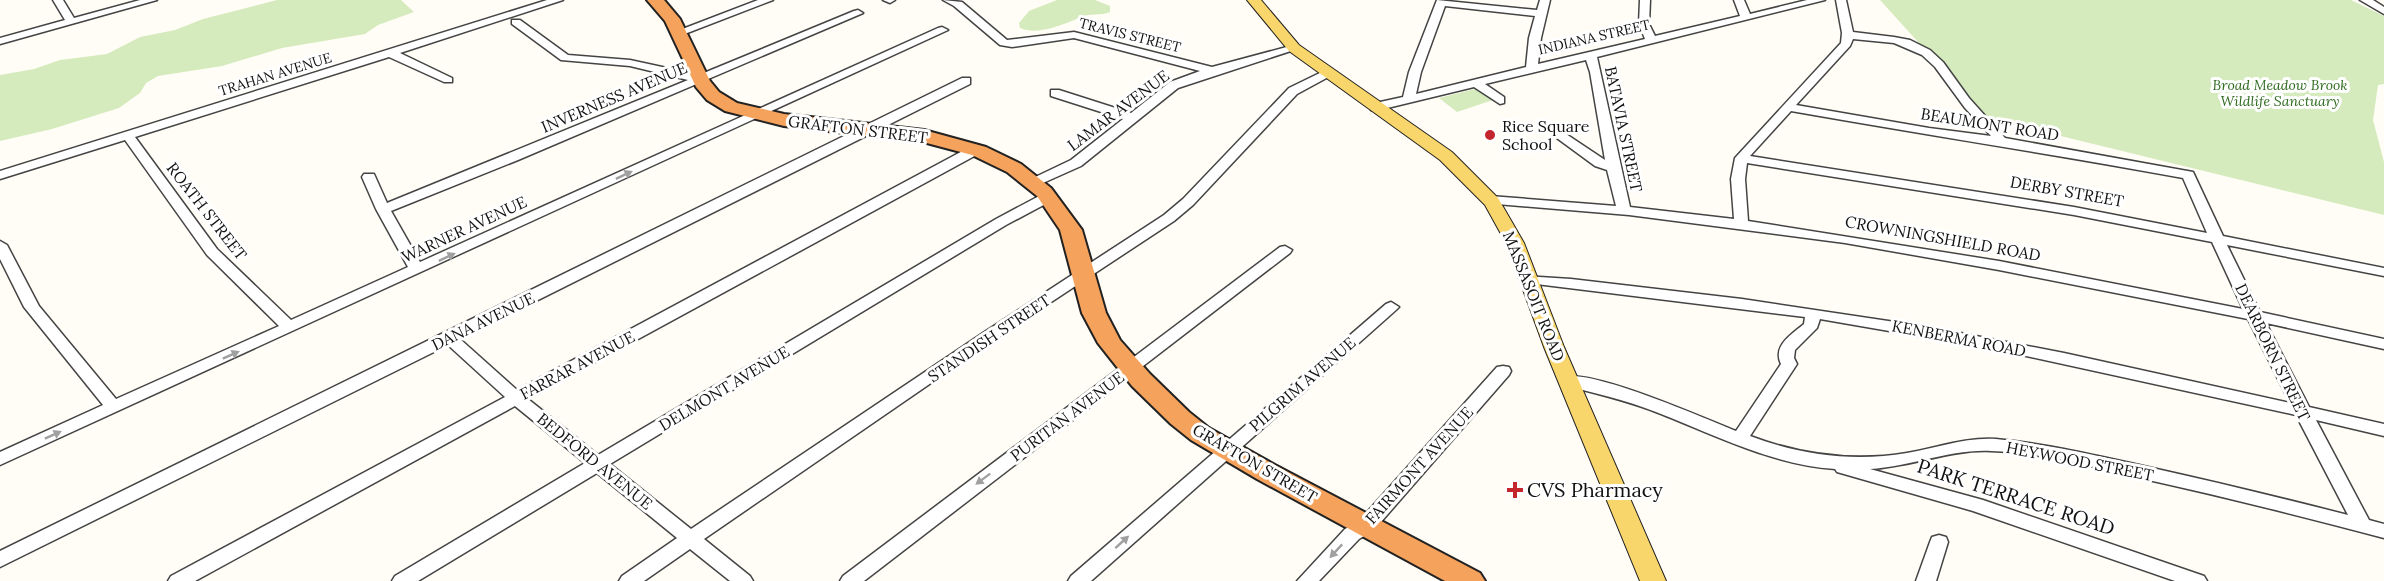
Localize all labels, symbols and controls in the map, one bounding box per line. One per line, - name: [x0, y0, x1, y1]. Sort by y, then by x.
- street label: TRAVIS STREET: [1077, 14, 1183, 56]
- street label: INDIANA STREET: [1536, 15, 1652, 59]
- street label: TRAHAN AVENUE: [216, 48, 334, 100]
- street label: INVERNESS AVENUE: [538, 57, 690, 137]
- street label: BATAVIA STREET: [1601, 64, 1647, 194]
- street label: LAMAR AVENUE: [1063, 65, 1173, 155]
- park label: Broad Meadow Brook Wildlife Sanctuary: [2212, 76, 2348, 110]
- street label: BEAUMONT ROAD: [1919, 103, 2061, 145]
- street label: GRAFTON STREET: [787, 111, 929, 147]
- place label: Rice Square School: [1502, 116, 1590, 154]
- marker: Rice Square School: [1483, 128, 1497, 142]
- street label: ROATH STREET: [163, 158, 251, 264]
- one-way arrow: [615, 171, 632, 180]
- street label: DERBY STREET: [2009, 171, 2125, 211]
- street label: WARNER AVENUE: [398, 191, 530, 267]
- street label: CROWNINGSHIELD ROAD: [1844, 211, 2042, 265]
- street label: MASSASOIT ROAD: [1499, 228, 1569, 364]
- one-way arrow: [438, 252, 455, 261]
- street label: DEARBORN STREET: [2231, 280, 2315, 424]
- street label: DANA AVENUE: [428, 287, 538, 355]
- street label: STANDISH STREET: [924, 290, 1054, 386]
- street label: KENBERMA ROAD: [1890, 315, 2028, 361]
- street label: FARRAR AVENUE: [516, 326, 638, 404]
- street label: PILGRIM AVENUE: [1245, 332, 1359, 436]
- street label: DELMONT AVENUE: [655, 341, 793, 435]
- one-way arrow: [222, 350, 240, 359]
- street label: PURITAN AVENUE: [1006, 367, 1128, 465]
- street label: FAIRMONT AVENUE: [1361, 402, 1477, 528]
- street label: BEDFORD AVENUE: [533, 408, 657, 514]
- street label: GRAFTON STREET: [1189, 419, 1321, 507]
- one-way arrow: [45, 430, 63, 440]
- street label: HEYWOOD STREET: [2005, 437, 2155, 485]
- street label: PARK TERRACE ROAD: [1914, 453, 2118, 540]
- one-way arrow: [976, 472, 991, 484]
- place label: CVS Pharmacy: [1527, 477, 1663, 502]
- marker: CVS Pharmacy: [1508, 483, 1522, 497]
- one-way arrow: [1114, 536, 1129, 549]
- one-way arrow: [1329, 544, 1343, 558]

